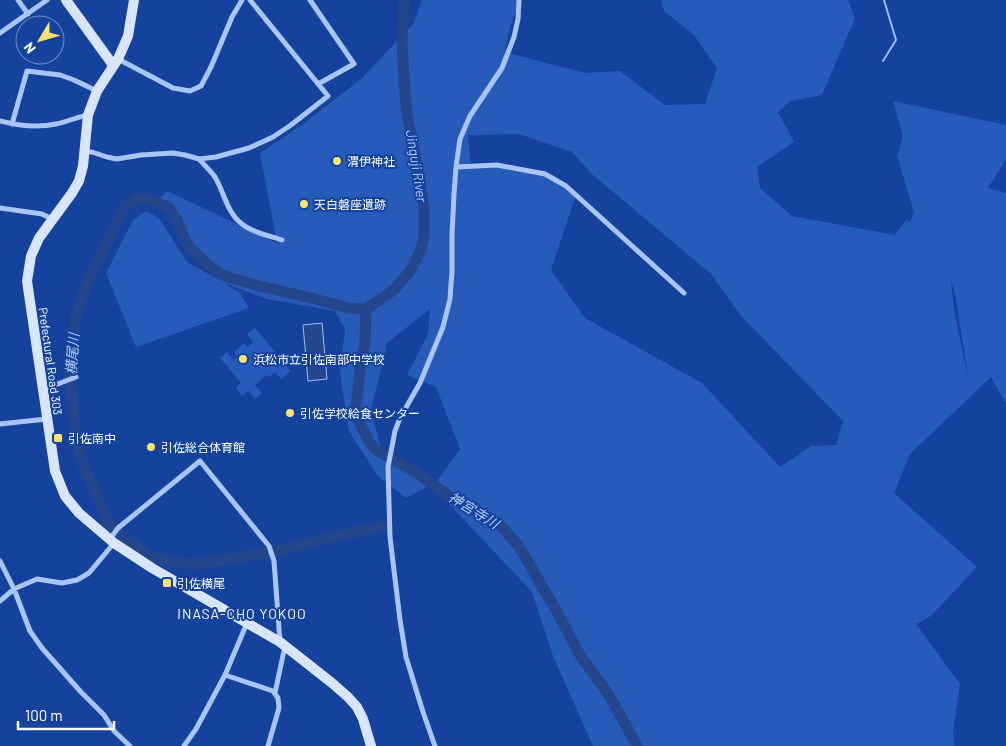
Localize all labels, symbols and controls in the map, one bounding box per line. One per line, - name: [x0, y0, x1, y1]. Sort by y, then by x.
- north arrow: [15, 15, 65, 65]
- text: N: [20, 39, 39, 57]
- water label: Jinguji River: [403, 129, 431, 204]
- place label: 渭伊神社: [347, 154, 395, 168]
- marker: 渭伊神社: [331, 155, 343, 167]
- place label: 天白磐座遺跡: [314, 197, 386, 211]
- marker: 天白磐座遺跡: [298, 198, 310, 210]
- street label: Prefectural Road 303: [37, 306, 65, 416]
- water label: 横尾川: [62, 330, 82, 376]
- place label: 浜松市立引佐南部中学校: [253, 352, 385, 366]
- marker: 浜松市立引佐南部中学校: [237, 353, 249, 365]
- place label: 引佐学校給食センター: [300, 406, 420, 420]
- marker: 引佐学校給食センター: [284, 407, 296, 419]
- place label: 引佐南中: [68, 431, 116, 445]
- marker: 引佐南中: [52, 432, 64, 444]
- place label: 引佐総合体育館: [161, 440, 245, 454]
- marker: 引佐総合体育館: [145, 441, 157, 453]
- water label: 神宮寺川: [446, 488, 504, 533]
- place label: 引佐横尾: [177, 576, 225, 590]
- marker: 引佐横尾: [161, 577, 173, 589]
- district label: INASA-CHO YOKOO: [177, 605, 307, 622]
- scale bar: [18, 698, 114, 730]
- text: 100 m: [25, 706, 63, 724]

